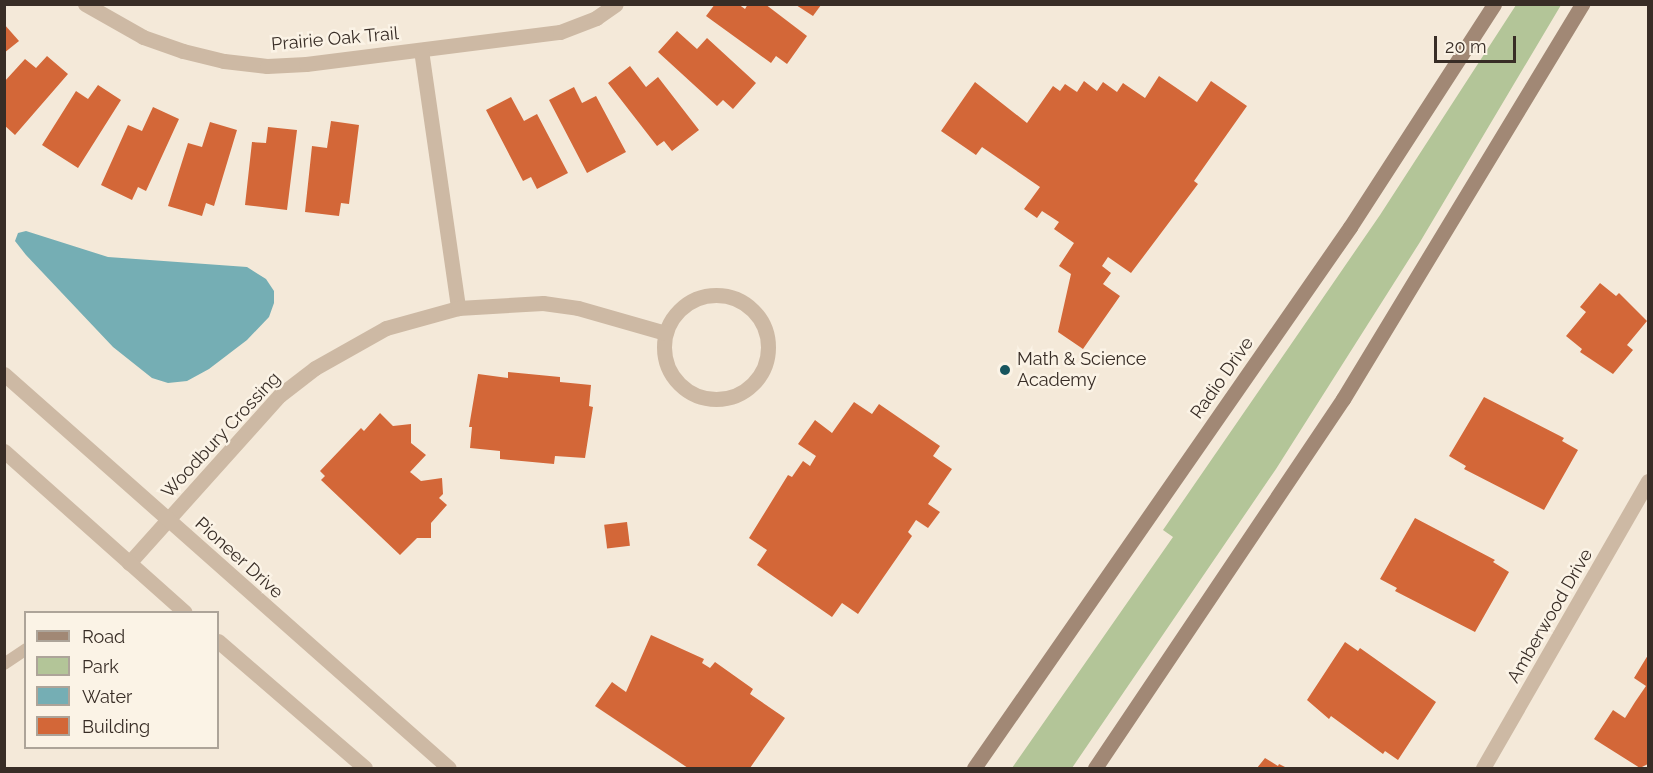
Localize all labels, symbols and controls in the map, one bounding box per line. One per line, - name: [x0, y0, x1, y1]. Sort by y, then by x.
- street label: Prairie Oak Trail: [270, 23, 400, 55]
- scale bar: [1437, 24, 1520, 62]
- text: 20 m: [1445, 36, 1487, 57]
- street label: Radio Drive: [1186, 333, 1258, 423]
- place label: Math & Science Academy: [1017, 349, 1146, 392]
- marker: Math & Science Academy: [998, 363, 1012, 377]
- street label: Woodbury Crossing: [157, 367, 285, 503]
- street label: Pioneer Drive: [190, 513, 288, 603]
- street label: Amberwood Drive: [1503, 545, 1597, 687]
- legend: [24, 611, 219, 749]
- text: Road: [82, 626, 125, 647]
- text: Park: [82, 656, 119, 677]
- text: Water: [82, 686, 132, 707]
- text: Building: [82, 716, 150, 737]

